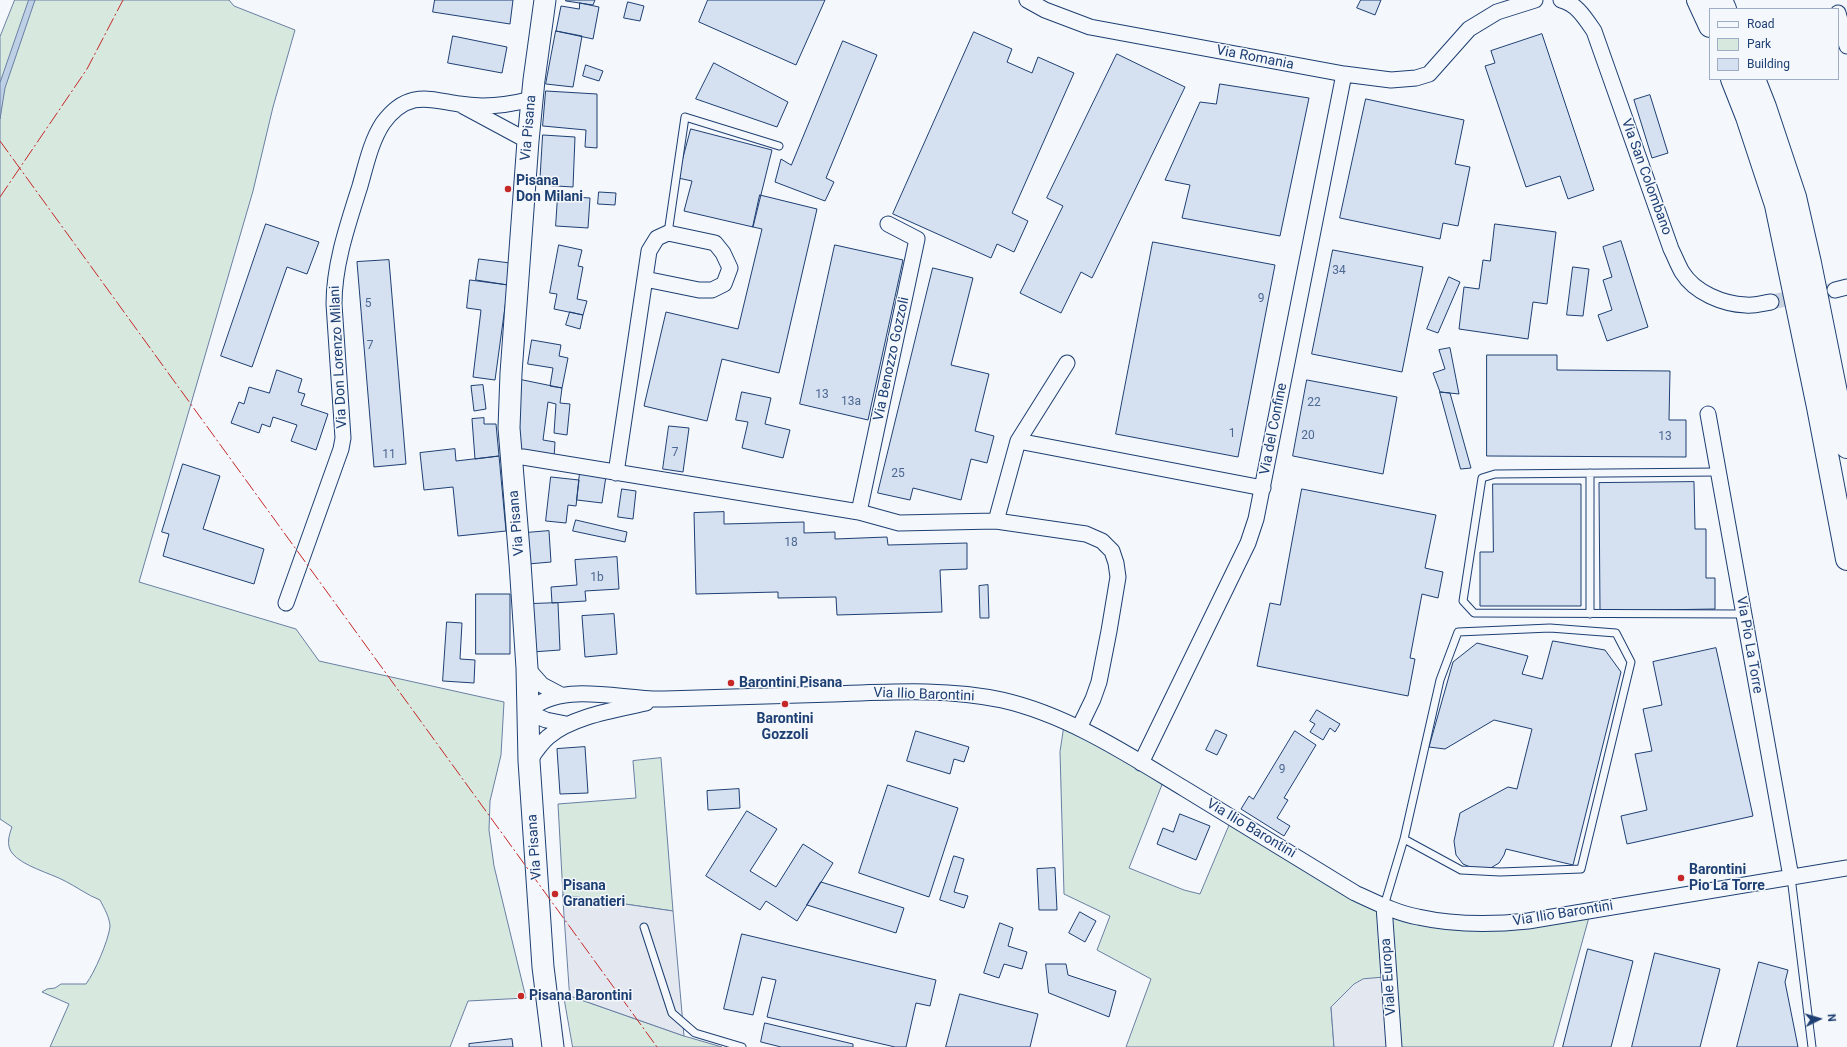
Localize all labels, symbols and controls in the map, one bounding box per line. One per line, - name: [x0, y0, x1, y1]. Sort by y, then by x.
- legend: [1709, 8, 1839, 80]
- text: Road: [1747, 17, 1775, 31]
- text: Park: [1747, 37, 1771, 51]
- street label: Via Romania: [1215, 42, 1295, 74]
- text: Building: [1747, 57, 1790, 71]
- street label: Via Pisana: [518, 94, 540, 162]
- street label: Via San Colombano: [1617, 117, 1675, 237]
- place label: Pisana Don Milani: [516, 173, 583, 206]
- marker: Pisana Don Milani: [503, 184, 513, 194]
- house number: 34: [1332, 264, 1346, 278]
- street label: Via Don Lorenzo Milani: [327, 285, 351, 429]
- house number: 9: [1258, 292, 1264, 306]
- street label: Via Benozzo Gozzoli: [871, 295, 913, 423]
- house number: 5: [365, 297, 371, 311]
- house number: 7: [367, 339, 373, 353]
- street label: Via del Confine: [1257, 382, 1291, 476]
- house number: 13: [815, 388, 829, 402]
- house number: 13a: [841, 395, 861, 409]
- house number: 22: [1307, 396, 1321, 410]
- house number: 1: [1229, 427, 1235, 441]
- house number: 20: [1301, 429, 1315, 443]
- house number: 13: [1658, 430, 1672, 444]
- house number: 7: [672, 446, 678, 460]
- house number: 11: [382, 448, 396, 462]
- house number: 25: [891, 467, 905, 481]
- street label: Via Pisana: [506, 489, 528, 557]
- house number: 18: [784, 536, 798, 550]
- house number: 1b: [590, 571, 604, 585]
- street label: Via Pio La Torre: [1732, 595, 1766, 695]
- place label: Barontini Pisana: [739, 675, 842, 691]
- marker: Barontini Pisana: [726, 678, 736, 688]
- street label: Via Ilio Barontini: [873, 685, 975, 705]
- marker: Barontini Gozzoli: [780, 699, 790, 709]
- place label: Barontini Gozzoli: [756, 711, 814, 744]
- house number: 9: [1279, 763, 1285, 777]
- street label: Via Ilio Barontini: [1203, 796, 1299, 862]
- street label: Via Pisana: [524, 814, 546, 880]
- place label: Barontini Pio La Torre: [1689, 862, 1765, 894]
- marker: Barontini Pio La Torre: [1676, 873, 1686, 883]
- place label: Pisana Granatieri: [563, 878, 625, 910]
- marker: Pisana Granatieri: [550, 889, 560, 899]
- street label: Via Ilio Barontini: [1512, 898, 1614, 930]
- street label: Viale Europa: [1378, 938, 1400, 1016]
- place label: Pisana Barontini: [529, 988, 632, 1004]
- marker: Pisana Barontini: [516, 991, 526, 1001]
- north arrow: [1799, 999, 1839, 1039]
- text: N: [1825, 1013, 1838, 1022]

